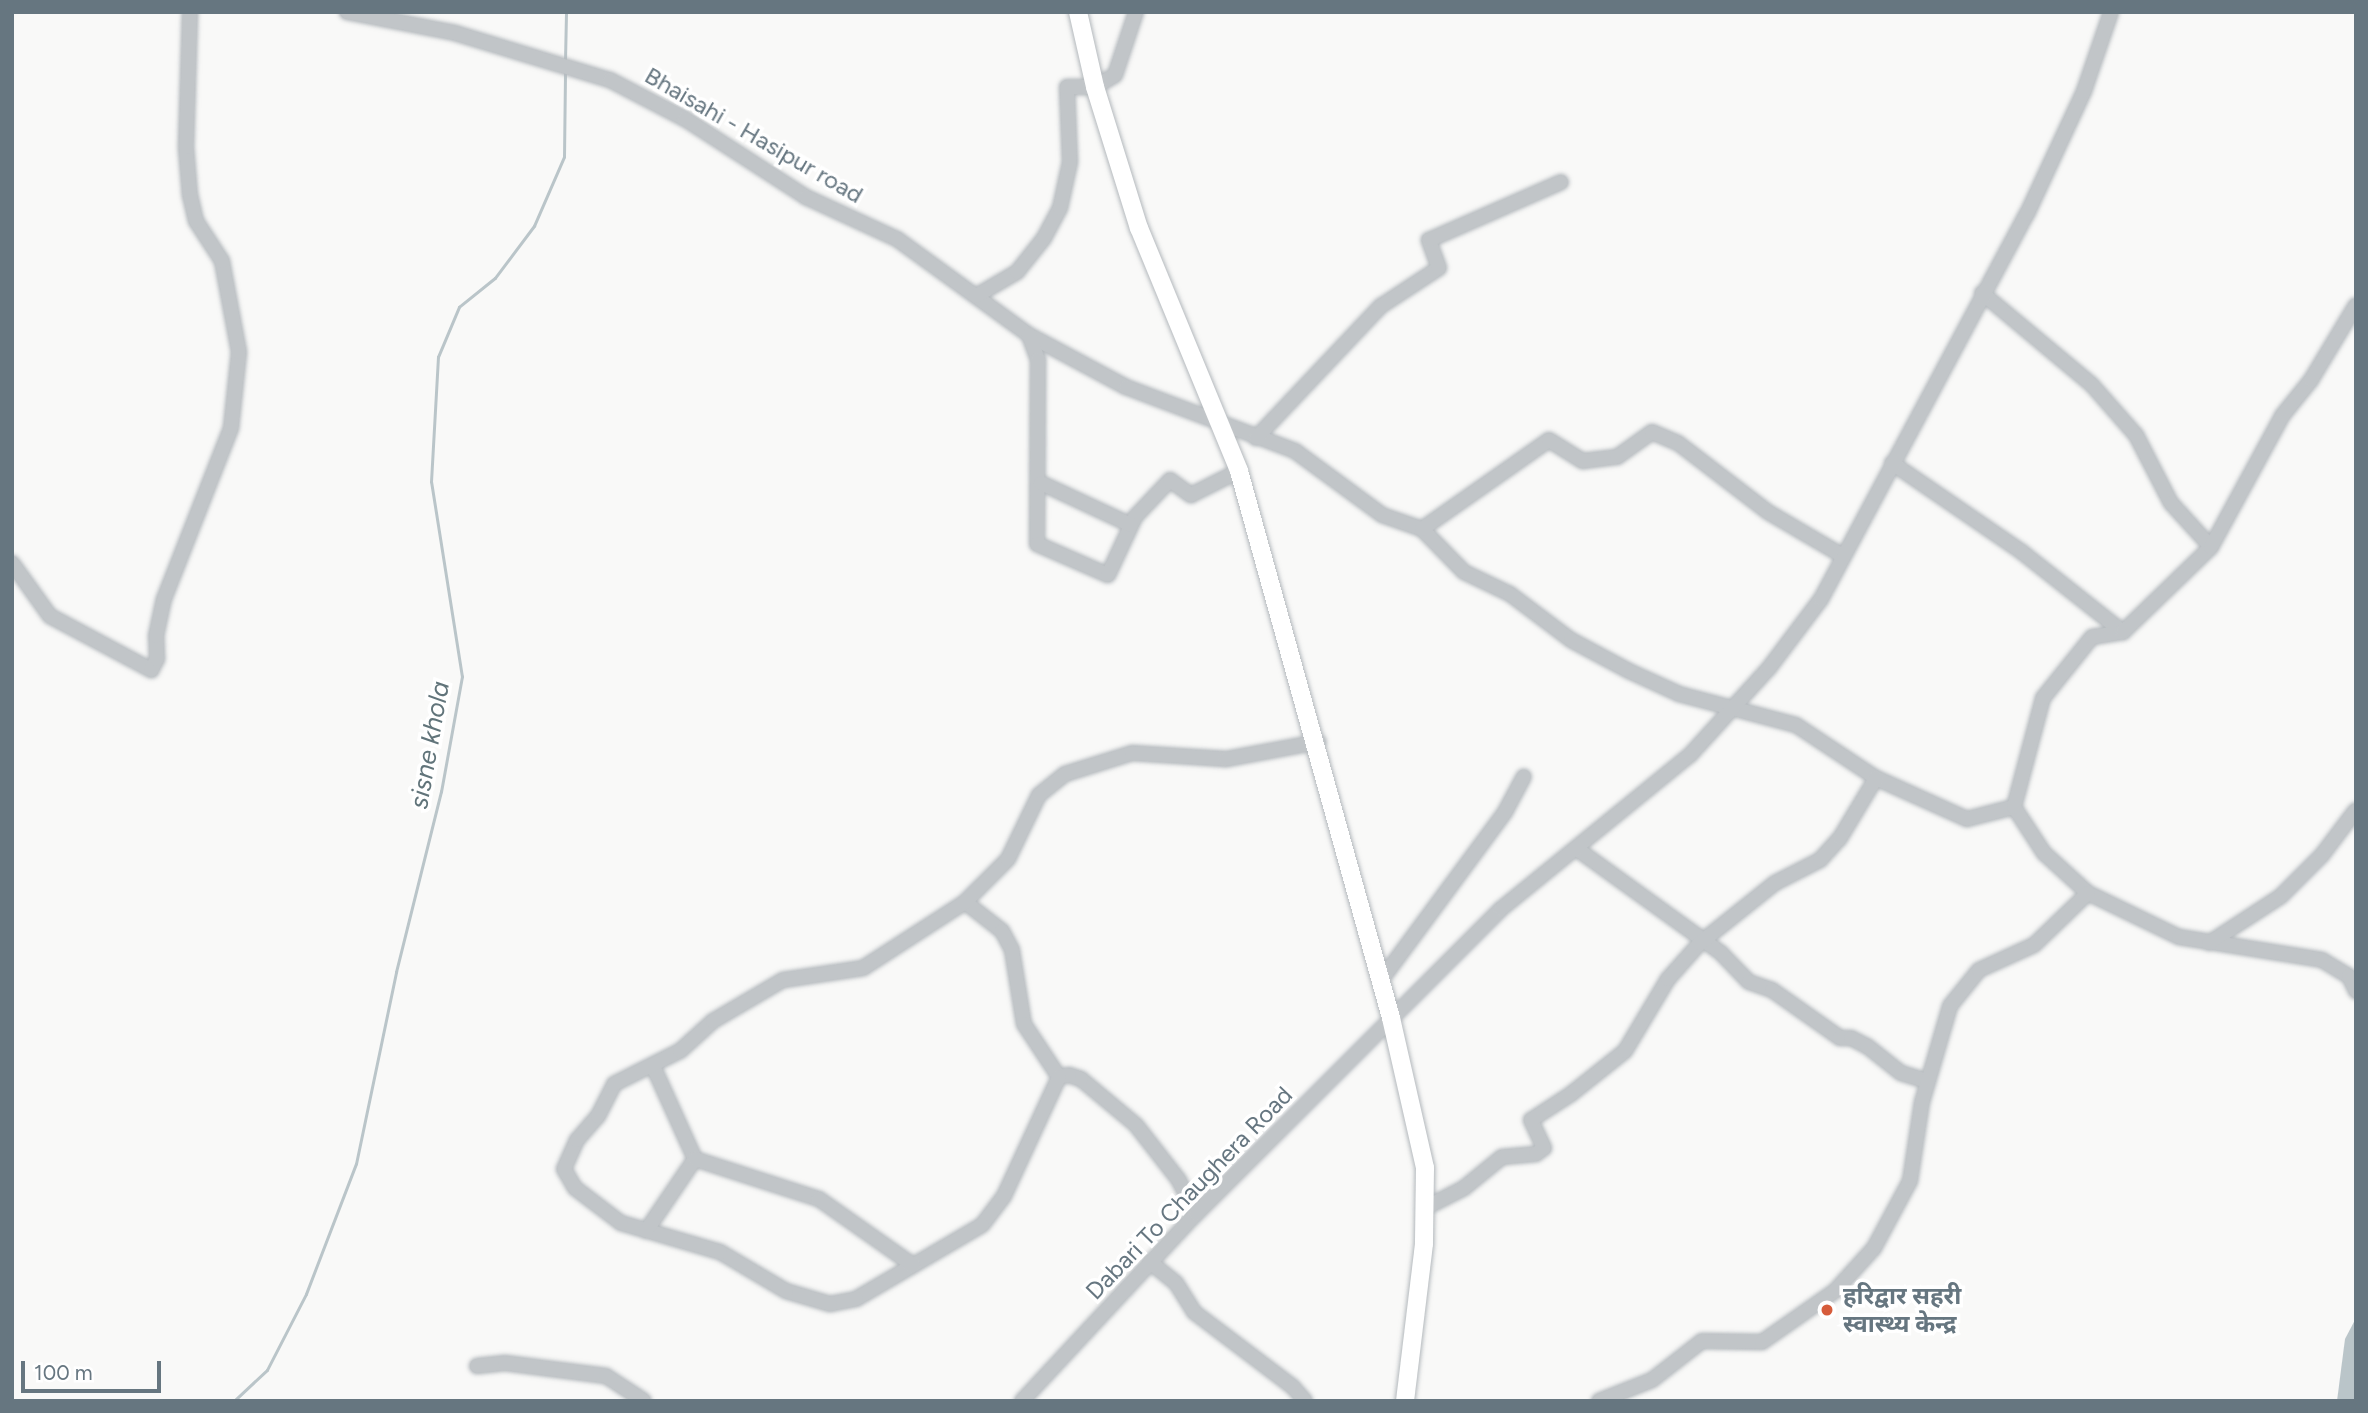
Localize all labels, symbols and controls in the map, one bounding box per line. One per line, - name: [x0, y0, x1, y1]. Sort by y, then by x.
- street label: Bhaisahi - Hasipur road: [640, 61, 868, 209]
- water label: sisne khola: [403, 679, 457, 811]
- street label: Dabari To Chaughera Road: [1080, 1081, 1298, 1305]
- place label: हरिद्वार सहरी स्वास्थ्य केन्द्र: [1843, 1282, 1961, 1338]
- marker: हरिद्वार सहरी स्वास्थ्य केन्द्र: [1817, 1300, 1837, 1320]
- scale bar: [24, 1346, 164, 1390]
- text: 100 m: [34, 1360, 93, 1385]

